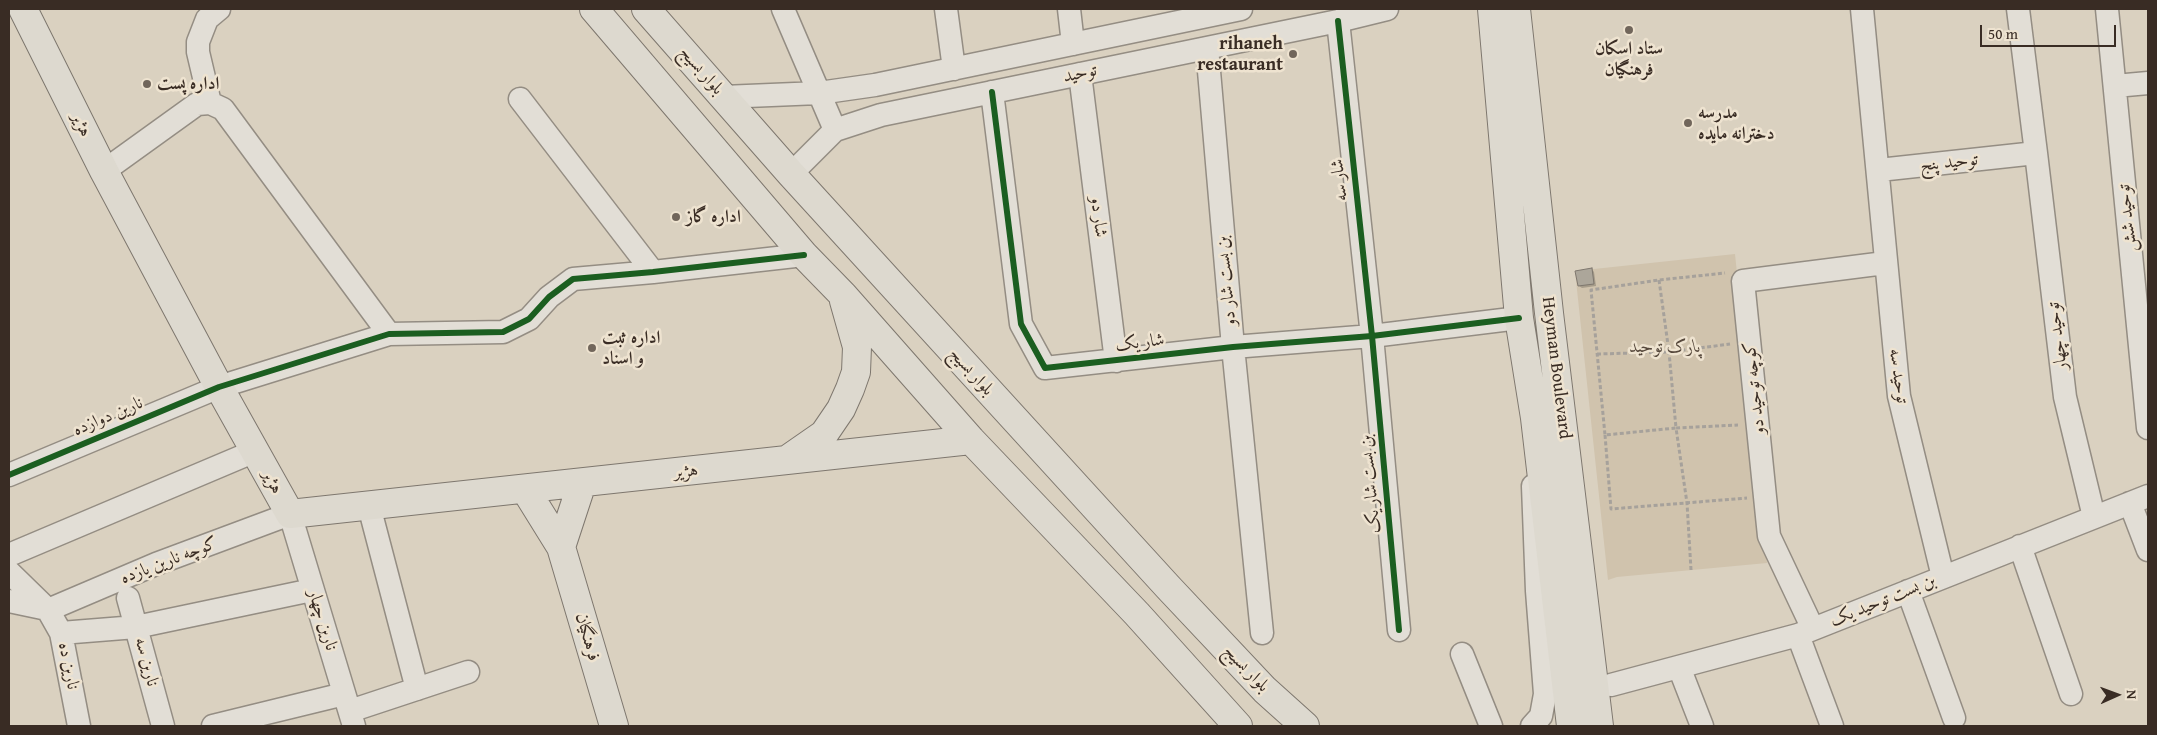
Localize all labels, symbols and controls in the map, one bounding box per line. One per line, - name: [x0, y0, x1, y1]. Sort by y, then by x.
- scale bar: [1982, 15, 2118, 47]
- text: 50 m: [1988, 23, 2018, 44]
- marker: ستاد اسکان فرهنگیان: [1623, 24, 1635, 36]
- place label: rihaneh restaurant: [1197, 33, 1283, 76]
- place label: ستاد اسکان فرهنگیان: [1595, 38, 1663, 80]
- street label: بلوار بسیج: [674, 42, 728, 100]
- marker: rihaneh restaurant: [1287, 48, 1299, 60]
- street label: توحید: [1061, 60, 1099, 88]
- place label: اداره پست: [157, 73, 219, 95]
- marker: اداره پست: [141, 78, 153, 90]
- place label: مدرسه دخترانه مایده: [1698, 102, 1774, 144]
- street label: هژیر: [66, 109, 96, 141]
- marker: مدرسه دخترانه مایده: [1682, 117, 1694, 129]
- street label: توحید پنج: [1919, 149, 1979, 177]
- street label: شار سه: [1327, 158, 1353, 202]
- street label: توحید شش: [2114, 183, 2142, 253]
- street label: شار دو: [1085, 195, 1111, 239]
- place label: اداره گاز: [686, 206, 741, 228]
- marker: اداره گاز: [670, 211, 682, 223]
- street label: بن بست شار دو: [1212, 235, 1242, 327]
- street label: Heyman Boulevard: [1537, 296, 1575, 440]
- street label: توحید چهار: [2043, 301, 2073, 371]
- place label: اداره ثبت و اسناد: [602, 327, 660, 369]
- street label: شار یک: [1114, 329, 1166, 357]
- park label: پارک توحید: [1629, 336, 1701, 358]
- street label: کوچه توحید دو: [1739, 340, 1771, 436]
- marker: اداره ثبت و اسناد: [586, 342, 598, 354]
- street label: بلوار بسیج: [944, 343, 998, 401]
- street label: توحید سه: [1883, 347, 1913, 405]
- street label: نارین دوازده: [70, 393, 146, 441]
- street label: بن بست شار یک: [1356, 434, 1386, 534]
- street label: هژیر: [673, 460, 699, 484]
- street label: هژیر: [257, 466, 287, 498]
- street label: کوچه نارین یازده: [117, 533, 221, 589]
- street label: بن بست توحید یک: [1827, 570, 1939, 632]
- street label: نارین چهار: [302, 587, 342, 653]
- street label: فرهنگیان: [570, 610, 604, 664]
- street label: نارین سه: [129, 635, 163, 689]
- street label: نارین ده: [53, 641, 83, 691]
- street label: بلوار بسیج: [1218, 641, 1274, 697]
- north arrow: [2092, 670, 2142, 720]
- text: N: [2122, 689, 2142, 699]

